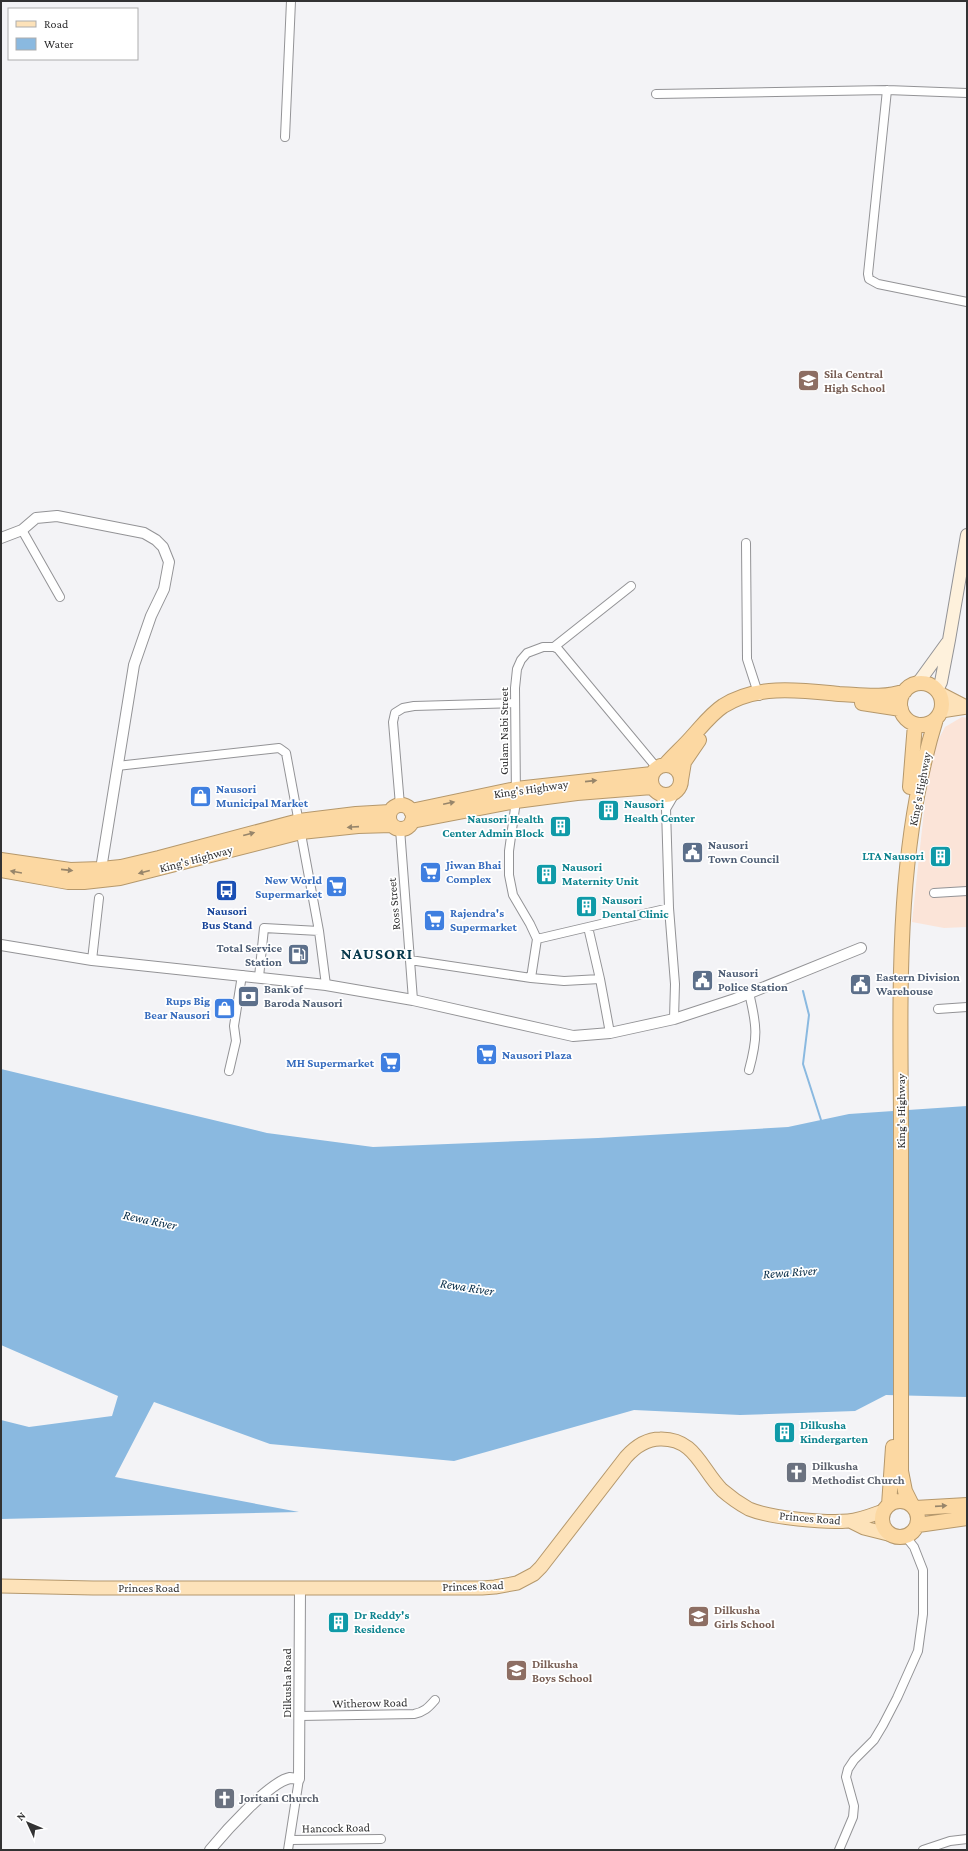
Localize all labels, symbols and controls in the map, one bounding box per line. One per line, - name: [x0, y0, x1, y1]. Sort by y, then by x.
- legend: [8, 8, 138, 60]
- text: Road: [44, 17, 69, 31]
- text: Water: [44, 37, 74, 51]
- place label: Sila Central High School: [824, 367, 886, 395]
- school or university icon: Sila Central High School: [796, 368, 822, 394]
- street label: Gulam Nabi Street: [497, 686, 511, 775]
- street label: King's Highway: [906, 750, 934, 827]
- street label: King's Highway: [493, 777, 570, 801]
- one-way arrow: [585, 777, 597, 784]
- place label: Nausori Municipal Market: [216, 782, 309, 810]
- shop icon: Nausori Municipal Market: [187, 783, 213, 809]
- place label: Nausori Health Center: [624, 797, 695, 825]
- building icon: Nausori Health Center: [596, 798, 622, 824]
- one-way arrow: [443, 799, 455, 805]
- place label: Nausori Health Center Admin Block: [442, 812, 544, 840]
- building icon: Nausori Health Center Admin Block: [547, 813, 573, 839]
- one-way arrow: [347, 823, 359, 830]
- one-way arrow: [242, 830, 255, 836]
- place label: Nausori Town Council: [708, 838, 780, 866]
- public building icon: Nausori Town Council: [680, 839, 706, 865]
- street label: King's Highway: [158, 842, 234, 875]
- building icon: LTA Nausori: [927, 843, 953, 869]
- place label: LTA Nausori: [862, 849, 925, 863]
- place label: Jiwan Bhai Complex: [444, 858, 502, 886]
- supermarket icon: Jiwan Bhai Complex: [418, 859, 444, 885]
- place label: Nausori Maternity Unit: [562, 860, 639, 888]
- building icon: Nausori Maternity Unit: [534, 861, 560, 887]
- one-way arrow: [61, 867, 73, 873]
- one-way arrow: [10, 869, 22, 875]
- one-way arrow: [138, 869, 150, 875]
- place label: New World Supermarket: [255, 873, 323, 901]
- supermarket icon: New World Supermarket: [324, 874, 350, 900]
- street label: Ross Street: [385, 876, 403, 931]
- bus stop icon: Nausori Bus Stand: [214, 877, 240, 903]
- place label: Nausori Dental Clinic: [602, 893, 669, 921]
- building icon: Nausori Dental Clinic: [573, 894, 599, 920]
- place label: Nausori Bus Stand: [202, 904, 253, 932]
- place label: Rajendra's Supermarket: [450, 906, 517, 934]
- supermarket icon: Rajendra's Supermarket: [422, 907, 448, 933]
- place label: Total Service Station: [216, 941, 282, 969]
- fuel station icon: Total Service Station: [285, 942, 311, 968]
- district label: NAUSORI: [341, 945, 413, 962]
- place label: Nausori Police Station: [718, 966, 788, 994]
- public building icon: Nausori Police Station: [689, 967, 715, 993]
- place label: Eastern Division Warehouse: [875, 970, 960, 998]
- public building icon: Eastern Division Warehouse: [848, 971, 874, 997]
- place label: Bank of Baroda Nausori: [264, 982, 343, 1010]
- bank icon: Bank of Baroda Nausori: [235, 983, 261, 1009]
- place label: Rups Big Bear Nausori: [144, 994, 211, 1022]
- shop icon: Rups Big Bear Nausori: [212, 995, 238, 1021]
- supermarket icon: Nausori Plaza: [474, 1042, 500, 1068]
- place label: Nausori Plaza: [502, 1048, 572, 1062]
- supermarket icon: MH Supermarket: [377, 1050, 403, 1076]
- place label: MH Supermarket: [286, 1056, 375, 1070]
- street label: King's Highway: [894, 1073, 908, 1149]
- water label: Rewa River: [122, 1207, 179, 1233]
- water label: Rewa River: [762, 1263, 818, 1281]
- water label: Rewa River: [439, 1275, 495, 1299]
- place label: Dilkusha Kindergarten: [800, 1418, 868, 1446]
- building icon: Dilkusha Kindergarten: [771, 1419, 797, 1445]
- place label: Dilkusha Methodist Church: [812, 1459, 905, 1487]
- church icon: Dilkusha Methodist Church: [783, 1460, 809, 1486]
- one-way arrow: [935, 1502, 947, 1509]
- street label: Princes Road: [779, 1508, 842, 1528]
- street label: Princes Road: [442, 1578, 505, 1594]
- street label: Princes Road: [118, 1581, 180, 1595]
- place label: Dilkusha Girls School: [714, 1603, 775, 1631]
- school or university icon: Dilkusha Girls School: [686, 1604, 712, 1630]
- place label: Dr Reddy's Residence: [354, 1608, 409, 1636]
- building icon: Dr Reddy's Residence: [325, 1609, 351, 1635]
- street label: Dilkusha Road: [280, 1648, 294, 1718]
- place label: Dilkusha Boys School: [532, 1657, 593, 1685]
- school or university icon: Dilkusha Boys School: [503, 1658, 529, 1684]
- street label: Witherow Road: [332, 1695, 408, 1711]
- church icon: Joritani Church: [211, 1785, 237, 1811]
- place label: Joritani Church: [238, 1791, 319, 1805]
- north arrow: [8, 1803, 48, 1843]
- text: N: [14, 1809, 28, 1823]
- street label: Hancock Road: [302, 1820, 371, 1836]

